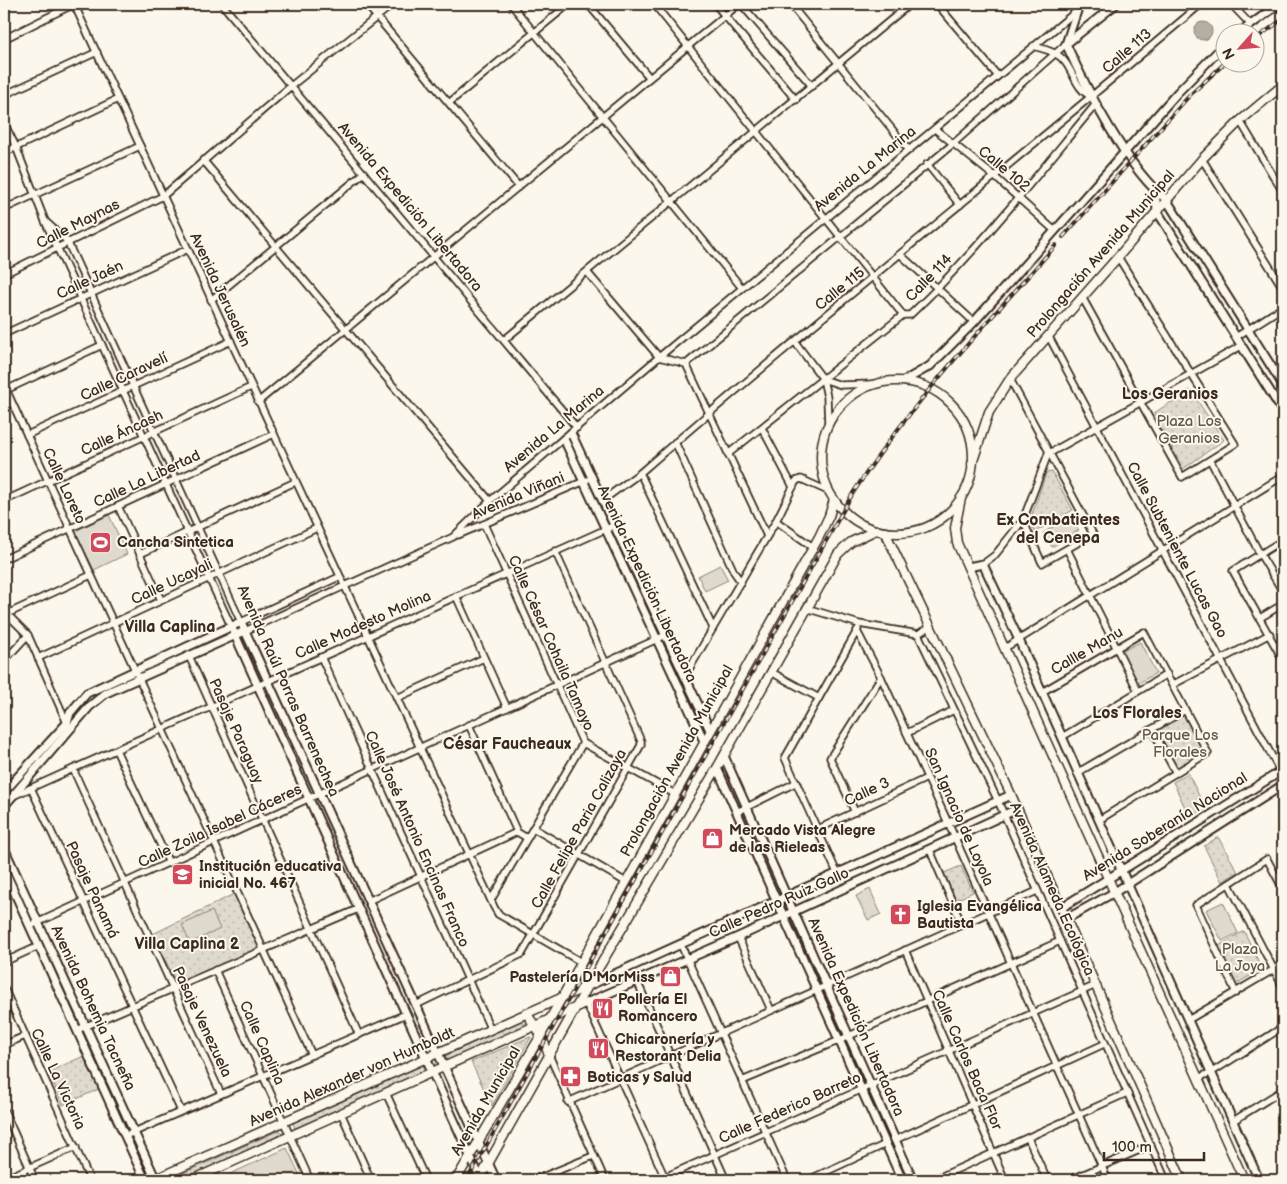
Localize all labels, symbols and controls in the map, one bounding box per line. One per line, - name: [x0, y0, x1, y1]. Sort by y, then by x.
- north arrow: [1214, 22, 1264, 72]
- street label: Calle 113: [1098, 24, 1156, 78]
- text: N: [1219, 45, 1239, 62]
- street label: Avenida Expedición Libertadora: [333, 118, 487, 296]
- street label: Avenida La Marina: [810, 122, 920, 216]
- street label: Calle 102: [974, 142, 1034, 196]
- street label: Prolongación Avenida Municipal: [1023, 166, 1179, 342]
- street label: Calle Maynas: [33, 195, 123, 253]
- street label: Avenida Jerusalén: [185, 230, 255, 350]
- street label: Calle 114: [902, 250, 956, 306]
- street label: Calle Jaén: [54, 256, 126, 304]
- street label: Calle 115: [811, 263, 869, 315]
- street label: Calle Caravelí: [77, 348, 171, 406]
- street label: Avenida La Marina: [500, 381, 608, 477]
- district label: Los Geranios: [1122, 385, 1218, 404]
- street label: Calle Áncash: [78, 406, 166, 460]
- park label: Plaza Los Geranios: [1157, 412, 1222, 448]
- street label: Calle Loreto: [38, 445, 90, 527]
- street label: Calle La Libertad: [91, 446, 203, 512]
- street label: Calle Subteniente Lucas Gao: [1122, 459, 1232, 641]
- street label: Avenida Viñani: [469, 468, 567, 524]
- street label: Avenida Expedición Libertadora: [593, 482, 701, 686]
- district label: Ex Combatientes del Cenepa: [996, 511, 1120, 548]
- sports icon: Cancha Sintetica: [89, 530, 113, 554]
- place label: Cancha Sintetica: [117, 533, 234, 552]
- street label: Calle César Cohaila Tamayo: [504, 552, 598, 734]
- street label: Calle Ucayali: [128, 555, 216, 609]
- street label: Avenida Raúl Porras Barrenechea: [233, 582, 343, 800]
- street label: Calle Modesto Molina: [292, 586, 434, 664]
- district label: Villa Caplina: [125, 618, 215, 637]
- street label: Callle Manu: [1048, 623, 1126, 679]
- street label: Prolongación Avenida Municipal: [616, 662, 738, 860]
- street label: Pasaje Paraguay: [204, 676, 268, 787]
- district label: Los Florales: [1092, 704, 1182, 723]
- park label: Parque Los Florales: [1142, 726, 1219, 762]
- street label: Calle José Antonio Encinas Franco: [361, 728, 473, 950]
- district label: César Faucheaux: [443, 735, 571, 754]
- street label: San Ignacio de Loyola: [920, 745, 998, 889]
- street label: Calle Felipe Paria Calizaya: [527, 746, 631, 912]
- street label: Avenida Soberanía Nacional: [1079, 768, 1251, 886]
- street label: Calle 3: [841, 773, 893, 811]
- street label: Calle Zoila Isabel Cáceres: [135, 779, 305, 872]
- street label: Avenida Alameda Ecológica: [1005, 799, 1099, 979]
- place label: Mercado Vista Alegre de las Rieleas: [729, 821, 876, 857]
- shop icon: Mercado Vista Alegre de las Rieleas: [701, 827, 725, 851]
- street label: Pasaje Panamá: [61, 838, 123, 942]
- place label: Institución educativa inicial No. 467: [199, 857, 342, 893]
- school or university icon: Institución educativa inicial No. 467: [171, 863, 195, 887]
- street label: Calle Pedro Ruiz Gallo: [706, 864, 852, 942]
- place label: Iglesia Evangélica Bautista: [917, 897, 1042, 933]
- church icon: Iglesia Evangélica Bautista: [889, 903, 913, 927]
- street label: Avenida Expedición Libertadora: [804, 915, 908, 1119]
- street label: Avenida Bohemia Tacneña: [46, 922, 140, 1094]
- district label: Villa Caplina 2: [135, 935, 240, 954]
- park label: Plaza La Joya: [1215, 940, 1265, 976]
- street label: Pasaje Venezuela: [168, 964, 236, 1080]
- shop icon: Pastelería D'MorMiss: [659, 965, 683, 989]
- place label: Pastelería D'MorMiss: [510, 968, 655, 987]
- street label: Calle Carlos Baca Flor: [927, 987, 1007, 1134]
- place label: Pollería El Romancero: [618, 990, 698, 1026]
- restaurant icon: Pollería El Romancero: [590, 996, 614, 1020]
- street label: Calle Caplina: [235, 998, 289, 1088]
- street label: Avenida Alexander von Humboldt: [246, 1023, 458, 1131]
- street label: Calle La Victoria: [26, 1025, 90, 1133]
- place label: Chicaronería y Restorant Delia: [615, 1030, 721, 1066]
- restaurant icon: Chicaronería y Restorant Delia: [587, 1036, 611, 1060]
- street label: Avenida Municipal: [447, 1043, 525, 1159]
- pharmacy icon: Boticas y Salud: [559, 1065, 583, 1089]
- place label: Boticas y Salud: [587, 1068, 692, 1087]
- street label: Calle Federico Barreto: [716, 1068, 864, 1148]
- scale bar: [1104, 1129, 1204, 1161]
- text: 100 m: [1112, 1138, 1152, 1157]

